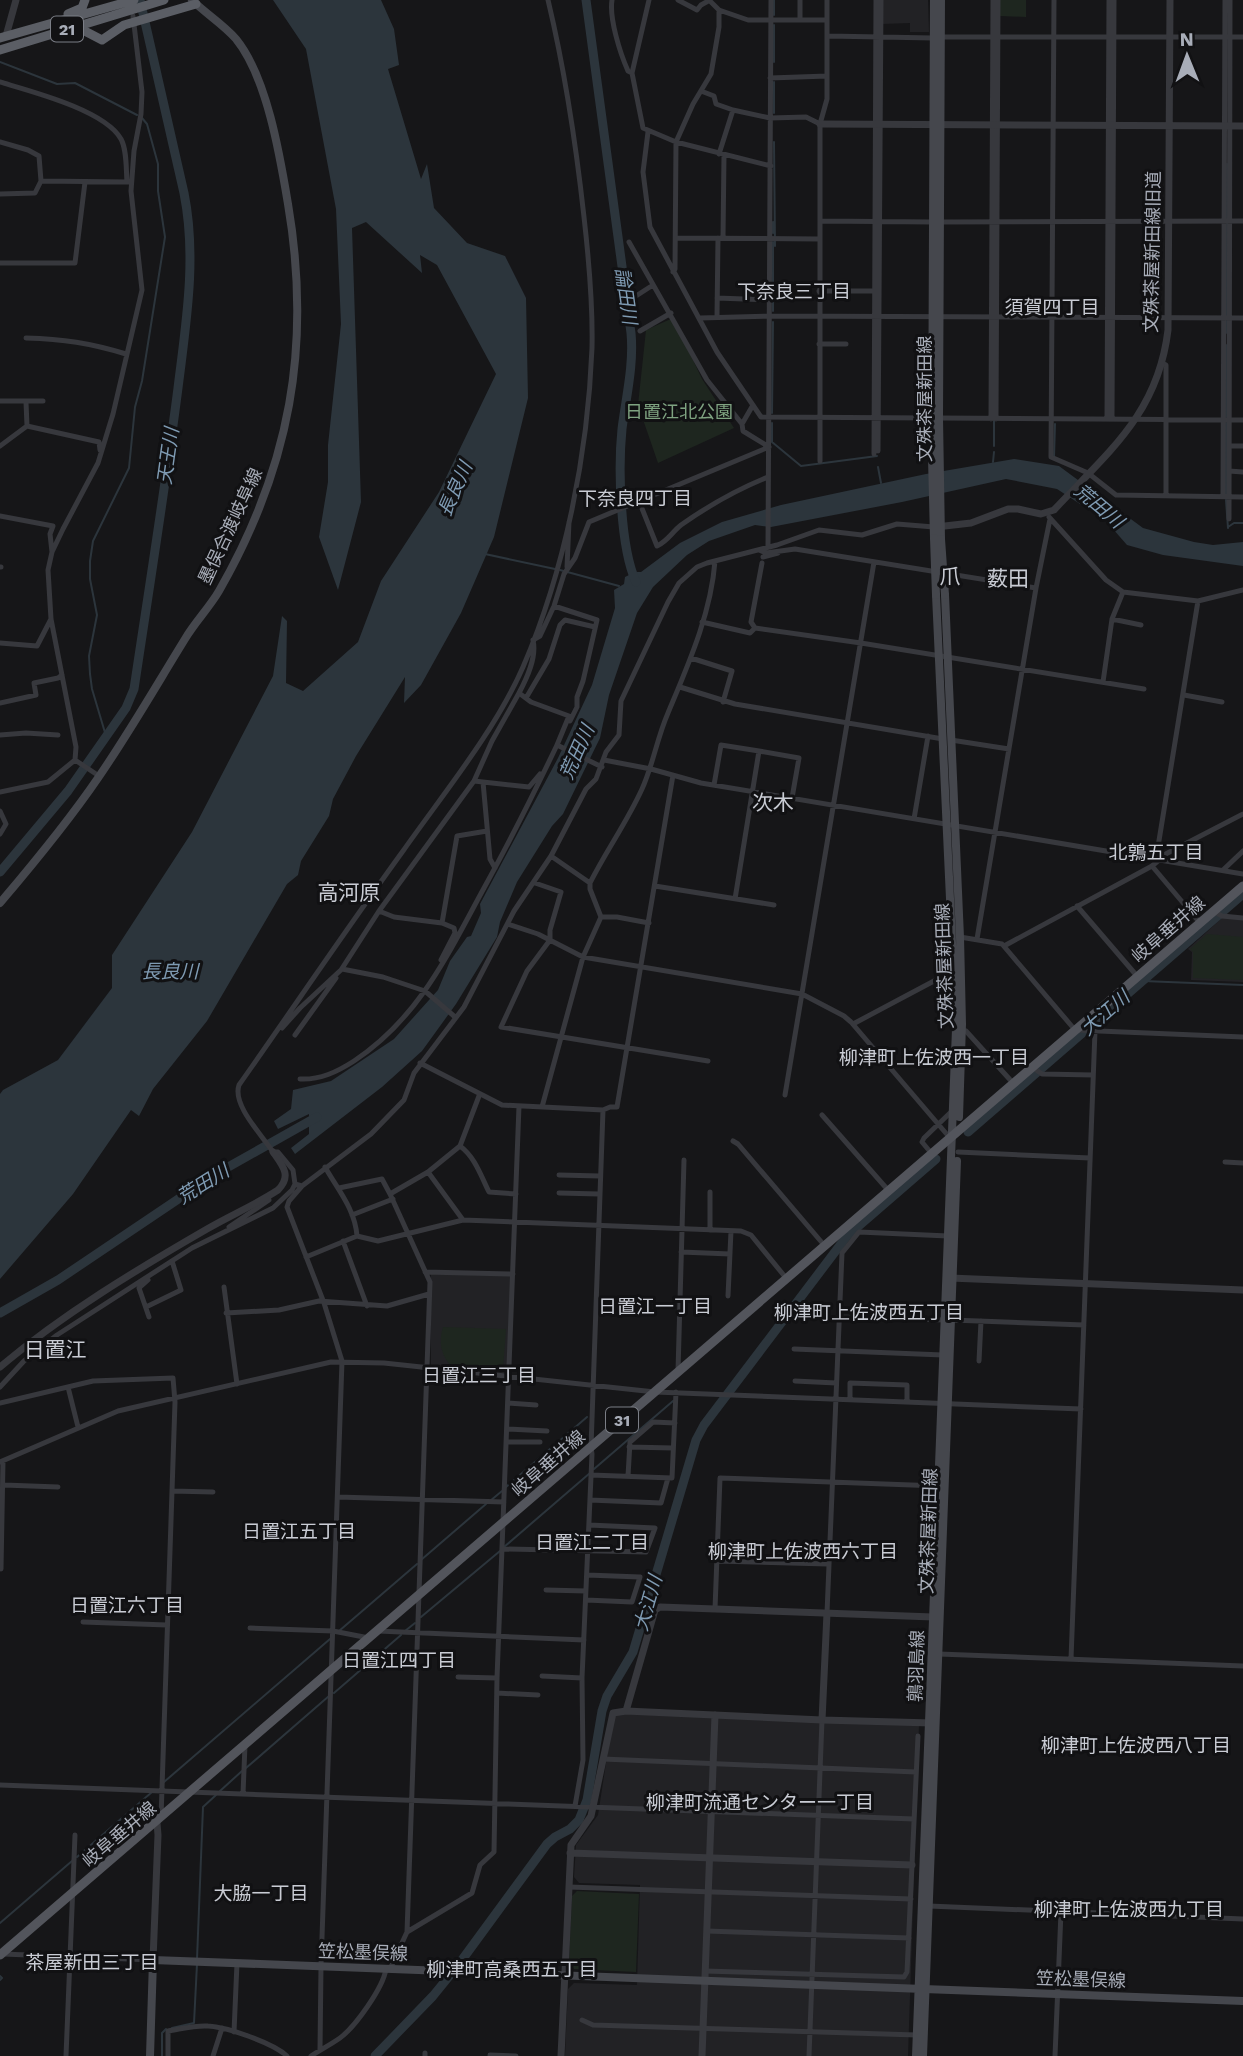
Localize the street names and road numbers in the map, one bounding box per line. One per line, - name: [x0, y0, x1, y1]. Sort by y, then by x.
- road number: 21: [51, 17, 83, 42]
- street label: 文殊茶屋新田線旧道: [1140, 171, 1164, 333]
- street label: 文殊茶屋新田線: [914, 336, 935, 462]
- street label: 墨俣合渡岐阜線: [194, 464, 266, 588]
- street label: 岐阜垂井線: [1127, 892, 1209, 966]
- street label: 文殊茶屋新田線: [931, 903, 957, 1029]
- road number: 31: [606, 1408, 638, 1432]
- street label: 岐阜垂井線: [507, 1426, 589, 1500]
- street label: 文殊茶屋新田線: [915, 1468, 941, 1594]
- street label: 鶉羽島線: [904, 1630, 928, 1702]
- street label: 岐阜垂井線: [78, 1797, 160, 1871]
- street label: 笠松墨俣線: [318, 1940, 408, 1964]
- street label: 笠松墨俣線: [1036, 1967, 1126, 1991]

